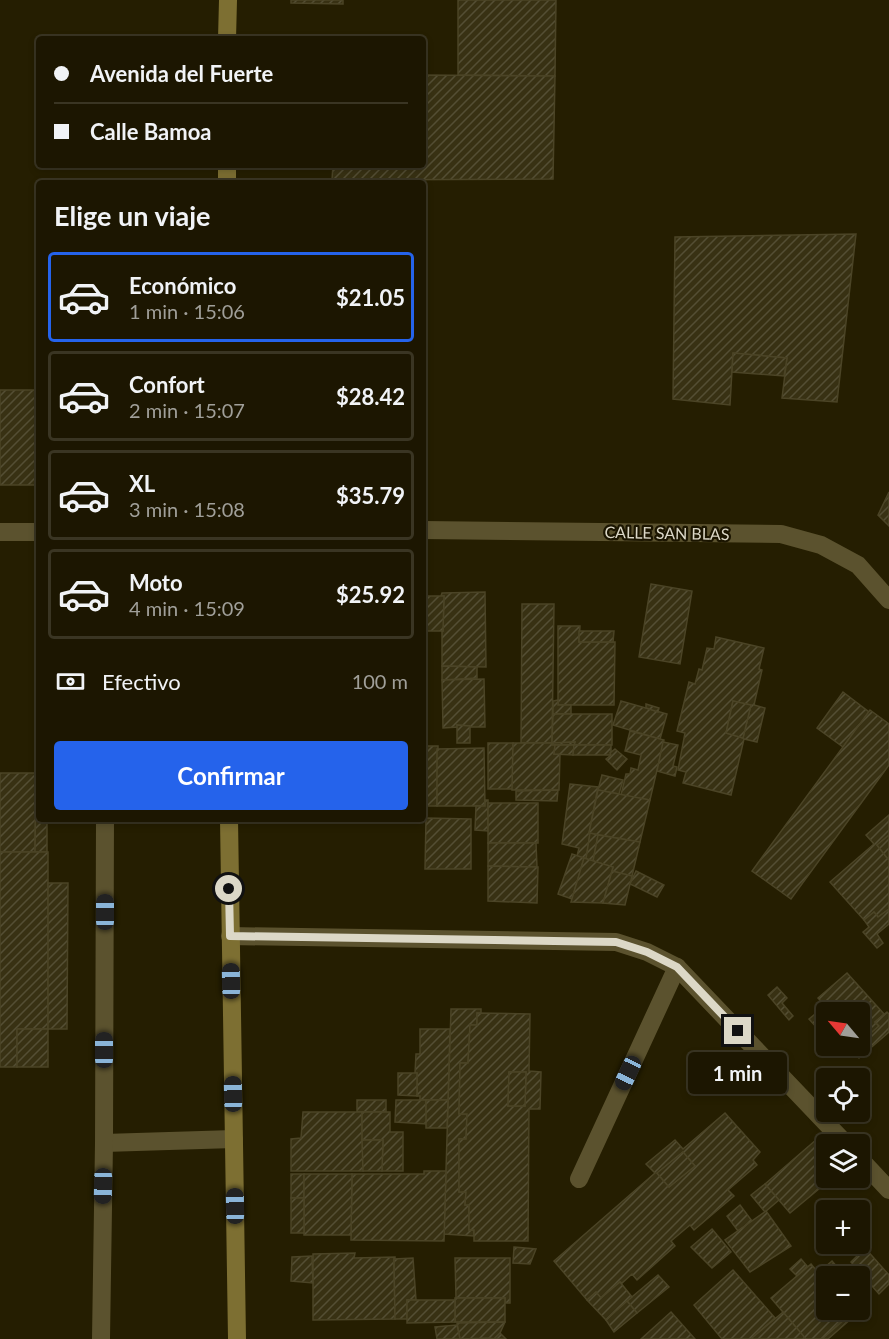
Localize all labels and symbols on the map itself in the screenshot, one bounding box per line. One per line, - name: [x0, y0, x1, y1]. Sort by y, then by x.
- street label: CALLE SAN BLAS: [604, 522, 730, 543]
- route start: [215, 875, 242, 902]
- car: [96, 894, 114, 930]
- car: [222, 963, 240, 999]
- north arrow: [816, 1002, 870, 1056]
- route end: [724, 1017, 751, 1044]
- car: [95, 1032, 113, 1068]
- callout: 1 min: [688, 1052, 788, 1094]
- car: [612, 1053, 644, 1093]
- car: [224, 1076, 242, 1112]
- car: [94, 1168, 112, 1204]
- car: [226, 1188, 244, 1224]

